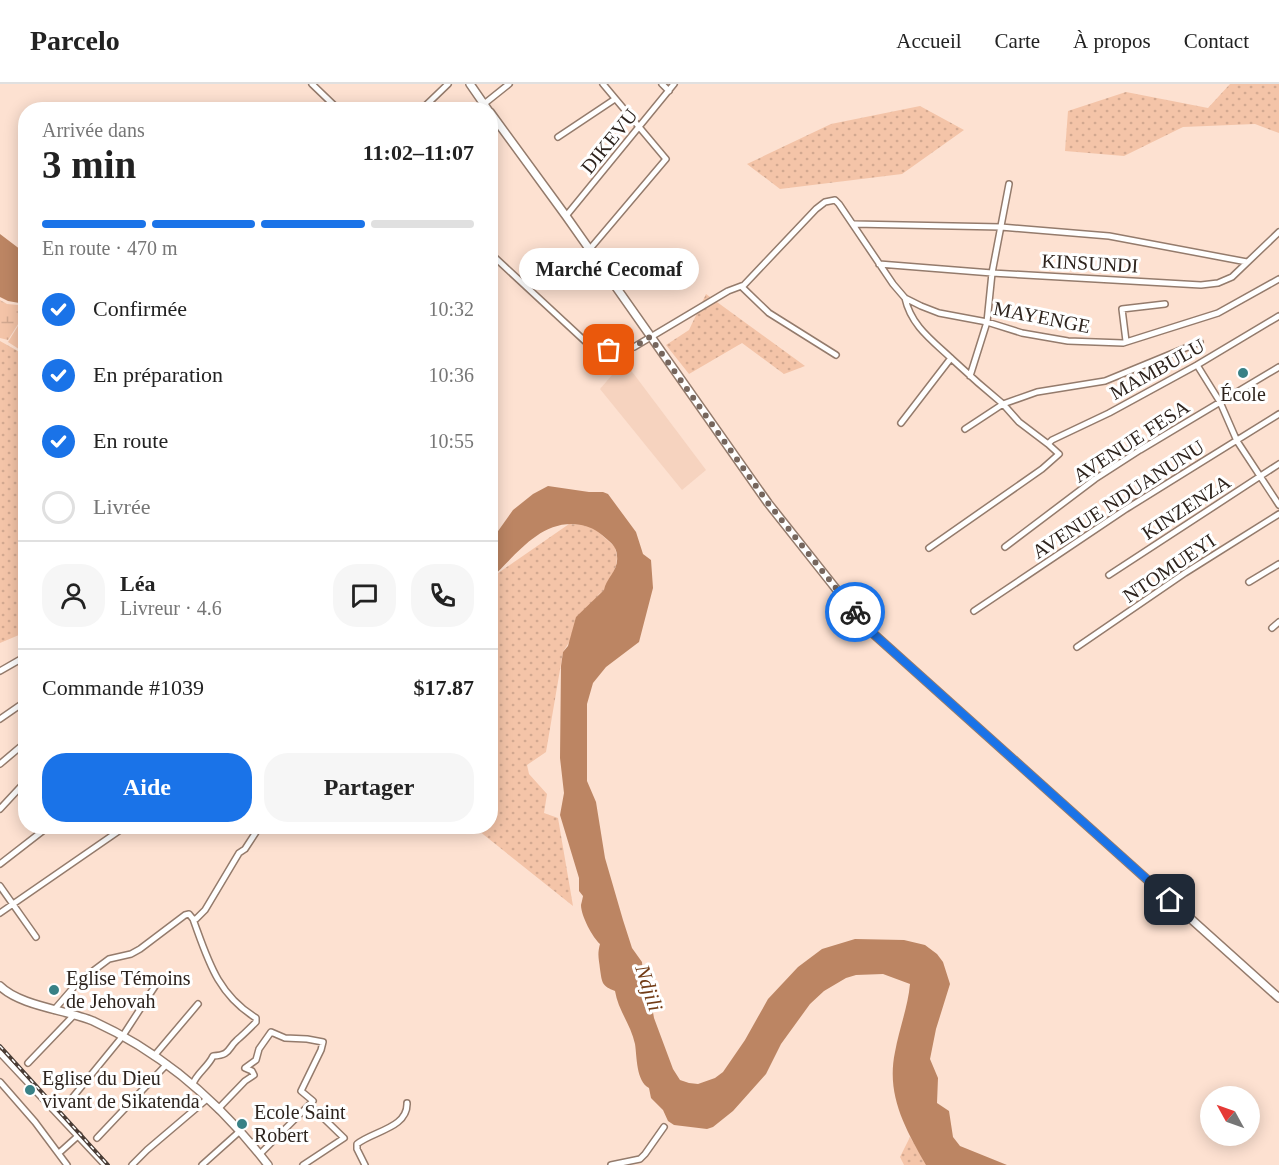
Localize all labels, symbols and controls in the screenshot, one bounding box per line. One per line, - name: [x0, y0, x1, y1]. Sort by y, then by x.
- text: Parcelo: [30, 25, 120, 56]
- text: Accueil: [896, 29, 962, 53]
- text: Carte: [995, 29, 1040, 53]
- text: À propos: [1073, 29, 1151, 53]
- text: Contact: [1184, 29, 1249, 53]
- street label: DIKEVU: [576, 104, 642, 178]
- text: Arrivée dans: [42, 119, 145, 141]
- text: 11:02–11:07: [363, 140, 474, 165]
- text: 3 min: [42, 143, 136, 186]
- text: En route · 470 m: [42, 237, 178, 259]
- callout: Marché Cecomaf: [519, 248, 699, 290]
- street label: KINSUNDI: [1041, 249, 1139, 277]
- text: Marché Cecomaf: [536, 258, 682, 280]
- icon: check: [42, 293, 75, 326]
- text: Confirmée: [93, 296, 187, 321]
- street label: MAYENGE: [992, 297, 1092, 337]
- text: 10:32: [428, 298, 474, 320]
- pin: [583, 324, 634, 375]
- icon: bag: [592, 333, 625, 366]
- street label: MAMBULU: [1106, 334, 1208, 404]
- icon: check: [42, 359, 75, 392]
- text: En préparation: [93, 362, 223, 387]
- text: 10:36: [428, 364, 474, 386]
- marker: École: [1236, 366, 1250, 380]
- place label: École: [1220, 383, 1266, 405]
- street label: AVENUE FESA: [1069, 395, 1193, 487]
- icon: check: [42, 425, 75, 458]
- text: En route: [93, 428, 168, 453]
- text: 10:55: [428, 430, 474, 452]
- street label: AVENUE NDUANUNU: [1028, 435, 1208, 563]
- street label: KINZENZA: [1138, 470, 1235, 544]
- text: Livrée: [93, 494, 150, 519]
- street label: NTOMUEYI: [1119, 529, 1219, 607]
- button: person: [42, 564, 105, 627]
- button: chat: [333, 564, 396, 627]
- button: phone: [411, 564, 474, 627]
- text: Léa: [120, 571, 155, 596]
- courier: [825, 582, 885, 642]
- icon: bike: [839, 596, 872, 629]
- text: Livreur · 4.6: [120, 597, 222, 619]
- text: Commande #1039: [42, 675, 204, 700]
- text: $17.87: [414, 675, 474, 700]
- button: Aide: [42, 753, 252, 822]
- button: Partager: [264, 753, 474, 822]
- pin: [1144, 874, 1195, 925]
- icon: home: [1153, 883, 1186, 916]
- water label: Ndjili: [630, 961, 668, 1015]
- place label: Eglise Témoins de Jehovah: [66, 967, 191, 1012]
- marker: Eglise Témoins de Jehovah: [47, 983, 61, 997]
- place label: Eglise du Dieu vivant de Sikatenda: [42, 1067, 200, 1112]
- marker: Eglise du Dieu vivant de Sikatenda: [23, 1083, 37, 1097]
- north arrow: [1200, 1086, 1260, 1146]
- map controls: [1200, 1086, 1260, 1146]
- place label: Ecole Saint Robert: [254, 1101, 346, 1146]
- marker: Ecole Saint Robert: [235, 1117, 249, 1131]

